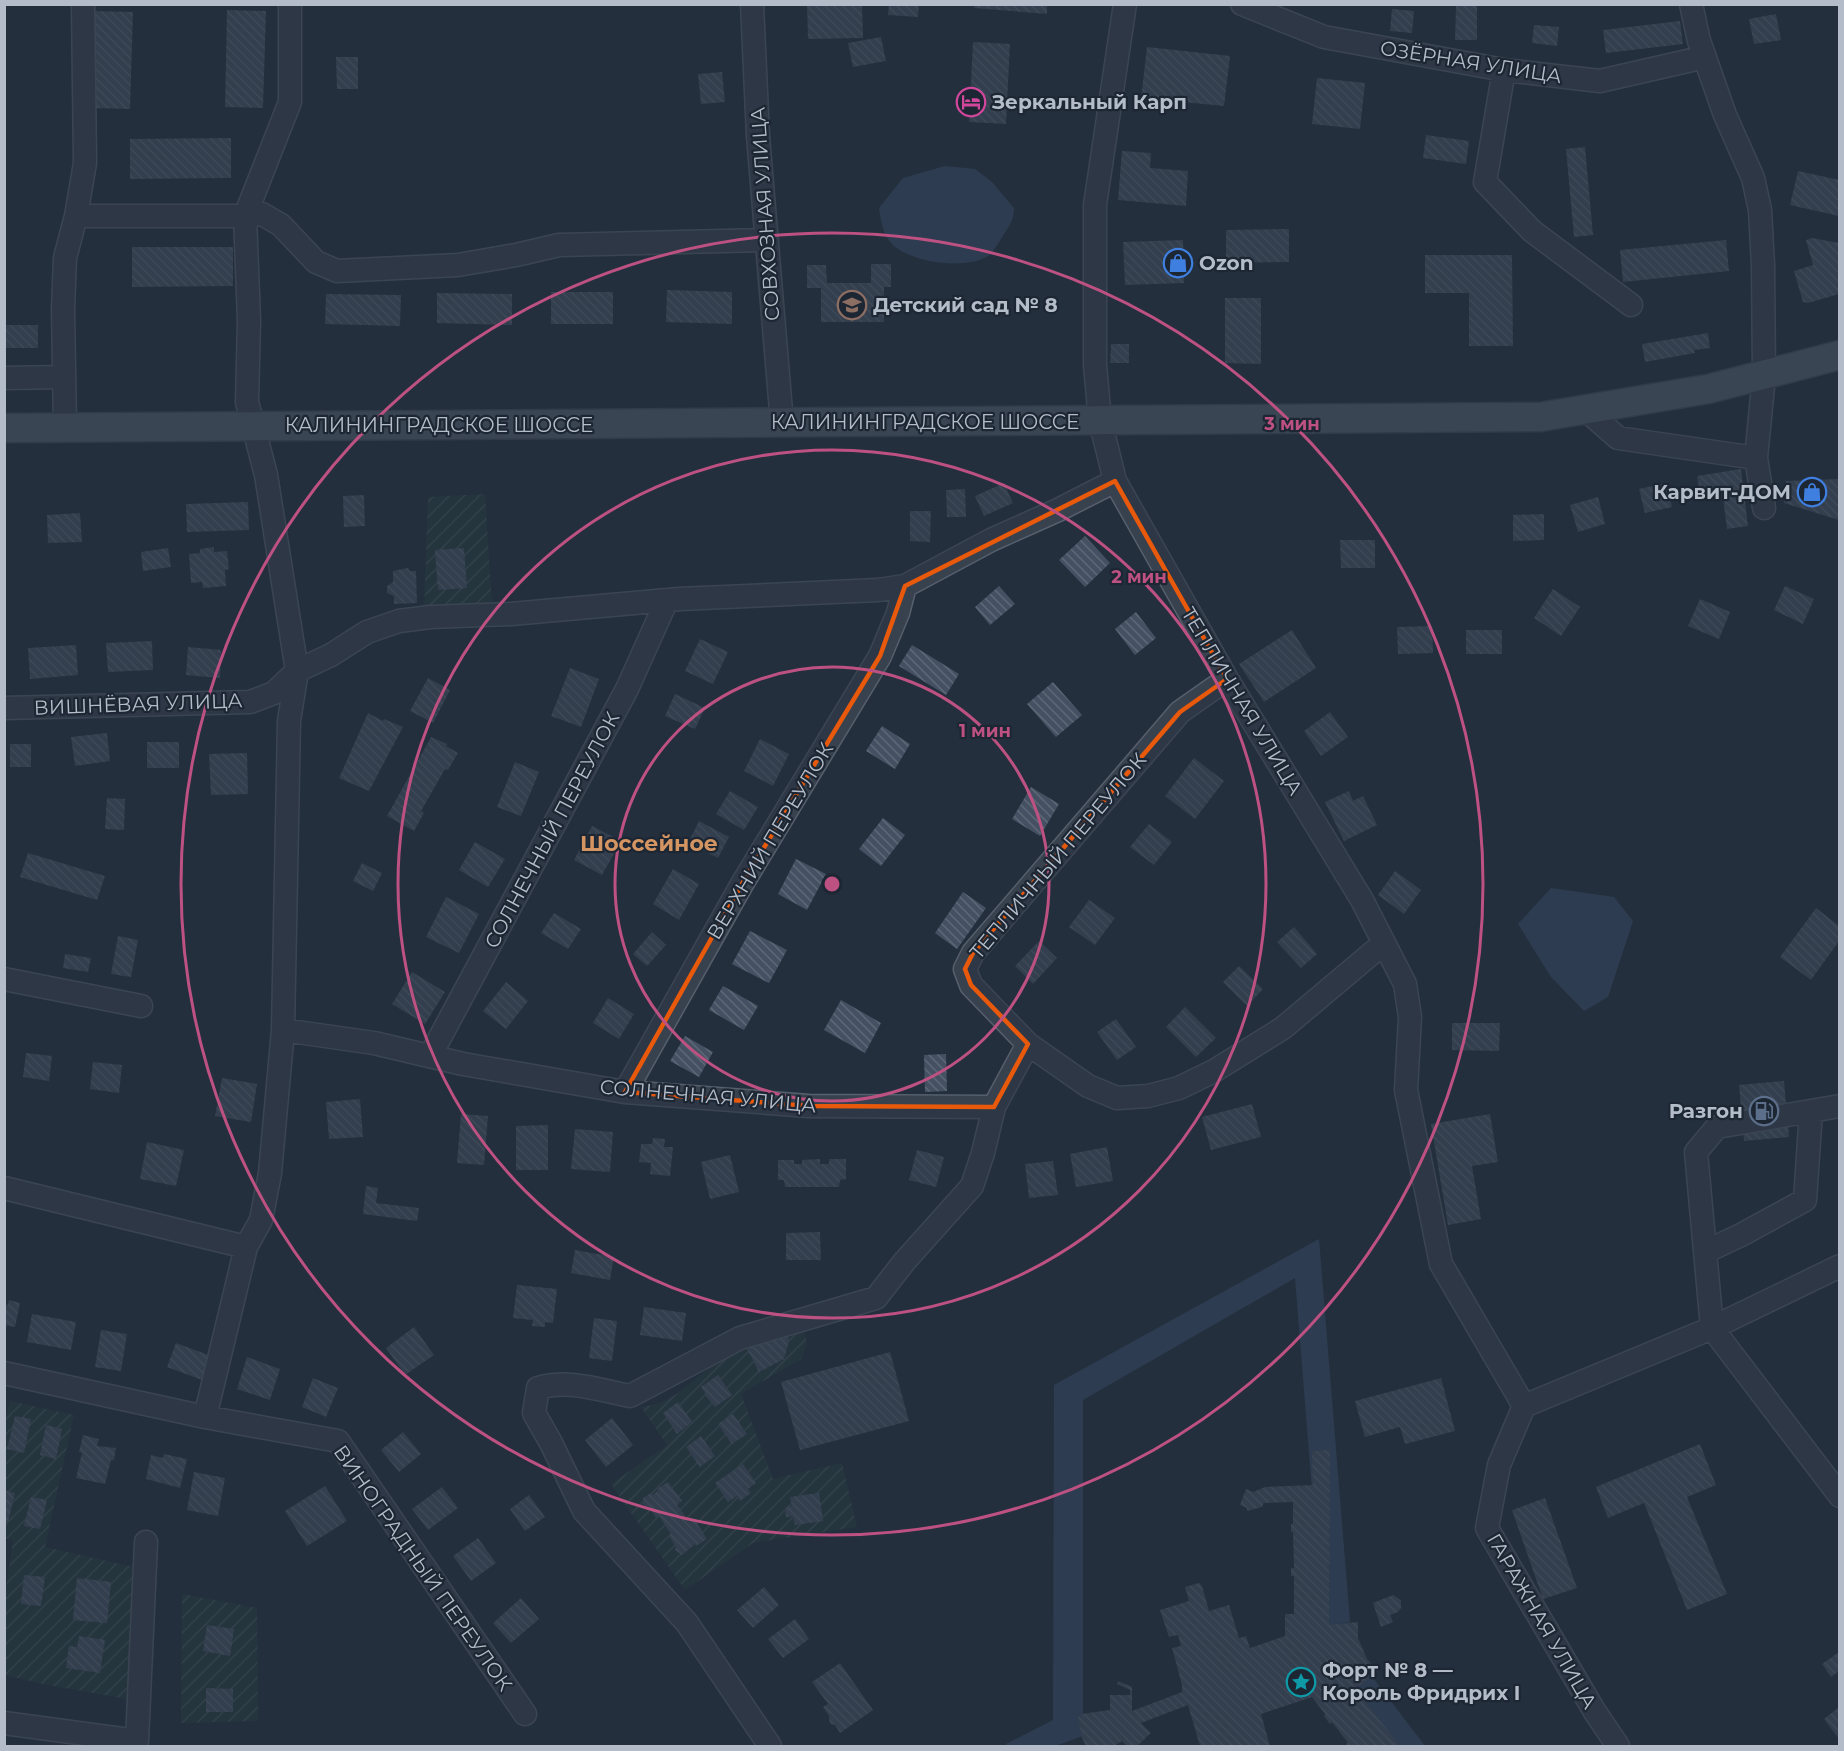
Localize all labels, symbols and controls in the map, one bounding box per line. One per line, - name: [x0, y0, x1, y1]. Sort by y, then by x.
- street label: ОЗЁРНАЯ УЛИЦА: [1379, 36, 1564, 88]
- hotel icon: Зеркальный Карп: [955, 86, 987, 118]
- place label: Зеркальный Карп: [991, 90, 1187, 114]
- street label: СОВХОЗНАЯ УЛИЦА: [746, 106, 784, 322]
- shop icon: Ozon: [1162, 247, 1194, 279]
- place label: Ozon: [1199, 251, 1254, 275]
- school or university icon: Детский сад № 8: [836, 289, 868, 321]
- place label: Детский сад № 8: [873, 293, 1058, 317]
- street label: КАЛИНИНГРАДСКОЕ ШОССЕ: [771, 410, 1079, 434]
- street label: КАЛИНИНГРАДСКОЕ ШОССЕ: [285, 413, 593, 437]
- text: 3 мин: [1263, 413, 1320, 435]
- shop icon: Карвит-ДОМ: [1796, 476, 1828, 508]
- place label: Карвит-ДОМ: [1653, 480, 1791, 504]
- text: 2 мин: [1111, 566, 1167, 588]
- street label: ТЕПЛИЧНАЯ УЛИЦА: [1176, 603, 1308, 799]
- street label: ВИШНЁВАЯ УЛИЦА: [33, 688, 243, 720]
- street label: СОЛНЕЧНЫЙ ПЕРЕУЛОК: [479, 708, 625, 952]
- text: 1 мин: [959, 720, 1011, 742]
- street label: ВЕРХНИЙ ПЕРЕУЛОК: [702, 738, 838, 944]
- street label: ТЕПЛИЧНЫЙ ПЕРЕУЛОК: [965, 748, 1151, 964]
- district label: Шоссейное: [580, 830, 718, 857]
- centre of rings: [822, 874, 842, 894]
- street label: СОЛНЕЧНАЯ УЛИЦА: [599, 1075, 817, 1117]
- fuel station icon: Разгон: [1748, 1095, 1780, 1127]
- place label: Разгон: [1669, 1099, 1743, 1123]
- street label: ВИНОГРАДНЫЙ ПЕРЕУЛОК: [329, 1440, 517, 1696]
- street label: ГАРАЖНАЯ УЛИЦА: [1482, 1529, 1602, 1713]
- place label: Форт № 8 — Король Фридрих I: [1322, 1658, 1520, 1705]
- place icon: Форт № 8 — Король Фридрих I: [1285, 1666, 1317, 1698]

